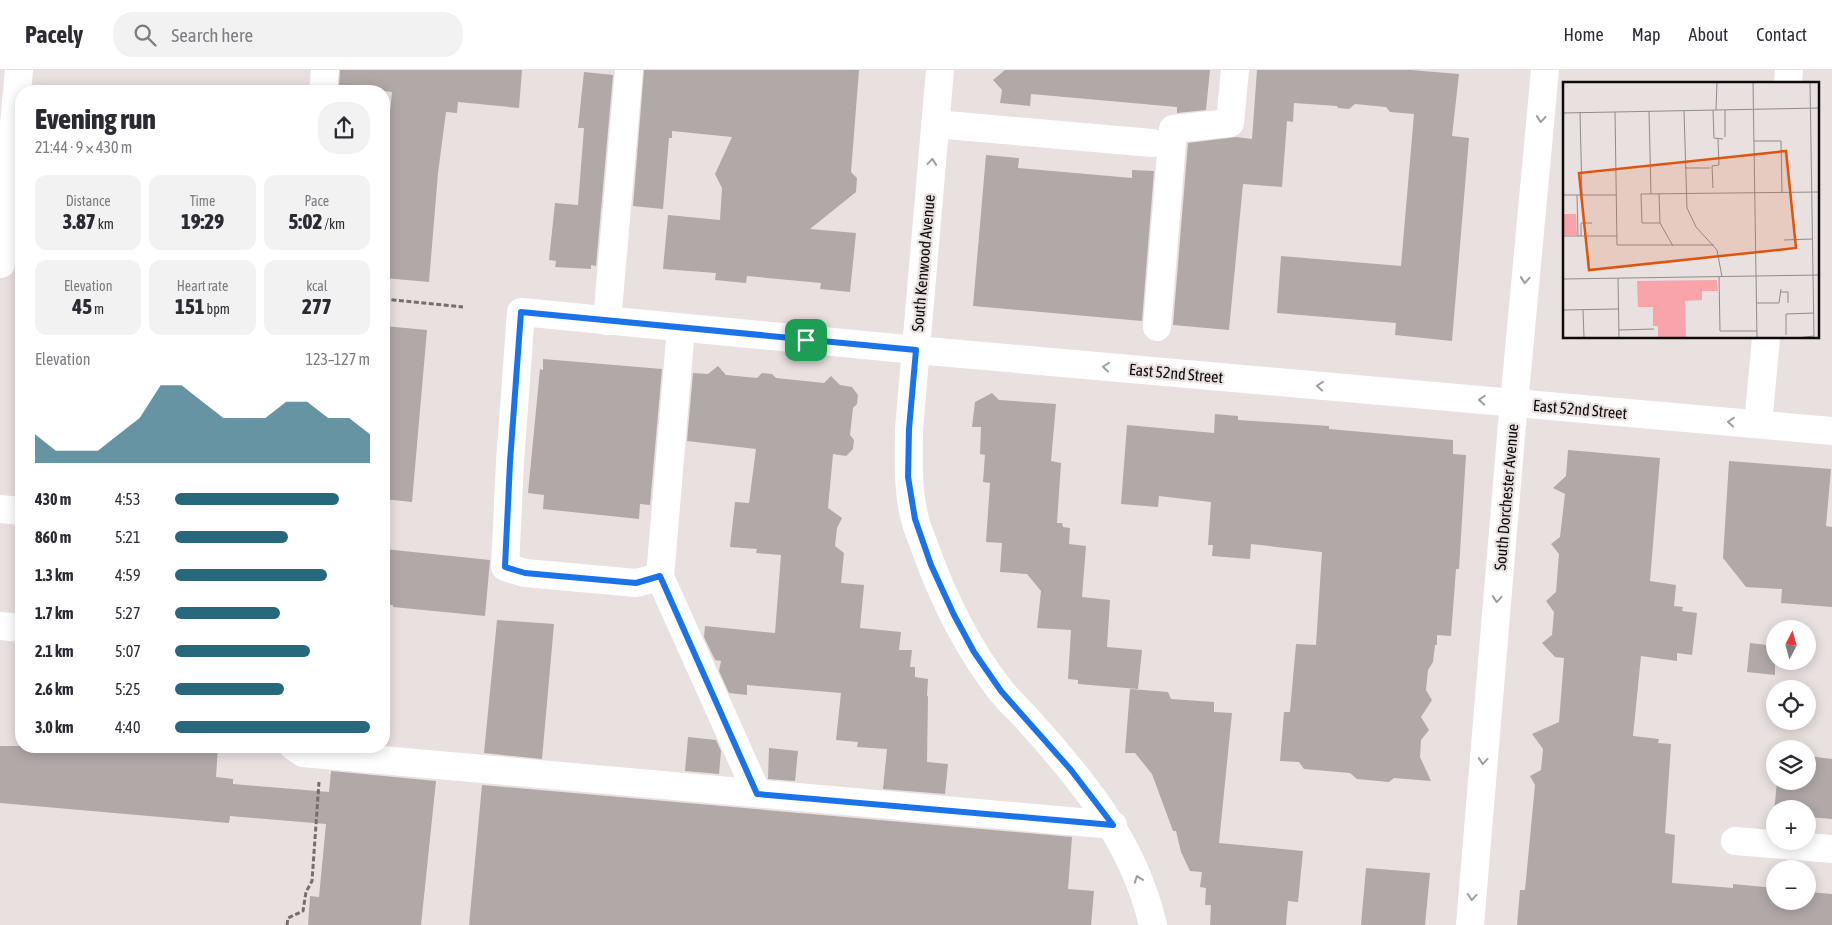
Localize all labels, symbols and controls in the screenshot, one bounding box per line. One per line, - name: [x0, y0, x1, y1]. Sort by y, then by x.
- search box: [113, 12, 463, 57]
- text: Pacely: [25, 21, 83, 48]
- icon: search: [131, 21, 159, 49]
- text: Search here: [171, 24, 253, 46]
- text: Home: [1564, 24, 1604, 45]
- text: Map: [1632, 24, 1661, 45]
- text: About: [1689, 24, 1728, 45]
- text: Contact: [1756, 24, 1807, 45]
- inset map: [1563, 82, 1820, 339]
- button: share: [318, 102, 370, 154]
- text: Evening run: [35, 103, 156, 135]
- one-way arrow: [1535, 115, 1546, 123]
- text: 21:44 · 9 × 430 m: [35, 138, 132, 156]
- one-way arrow: [926, 158, 937, 166]
- text: Distance: [66, 193, 111, 209]
- text: Time: [190, 193, 215, 209]
- text: Pace: [305, 193, 329, 209]
- street label: South Kenwood Avenue: [908, 194, 938, 332]
- text: 3.87: [62, 209, 96, 233]
- text: 19:29: [181, 209, 224, 233]
- text: 5:02: [288, 209, 322, 233]
- text: km: [96, 216, 114, 232]
- text: /km: [322, 216, 345, 232]
- one-way arrow: [1520, 277, 1531, 285]
- text: Elevation: [64, 278, 112, 294]
- text: Heart rate: [177, 278, 228, 294]
- text: kcal: [306, 278, 327, 294]
- text: 45: [72, 294, 92, 318]
- text: 151: [175, 294, 205, 318]
- text: 277: [302, 294, 332, 318]
- text: m: [92, 301, 104, 317]
- text: bpm: [205, 301, 230, 317]
- pin: [785, 319, 827, 361]
- icon: arrive: [792, 326, 820, 354]
- text: Elevation: [35, 350, 90, 368]
- text: 123–127 m: [306, 350, 370, 368]
- street label: East 52nd Street: [1128, 360, 1224, 386]
- one-way arrow: [1102, 362, 1110, 373]
- one-way arrow: [1316, 381, 1324, 392]
- one-way arrow: [1478, 395, 1486, 406]
- street label: East 52nd Street: [1532, 396, 1628, 422]
- one-way arrow: [1727, 417, 1735, 428]
- street label: South Dorchester Avenue: [1491, 423, 1521, 571]
- text: 430 m: [35, 490, 71, 508]
- text: 4:53: [115, 490, 140, 508]
- text: 860 m: [35, 528, 71, 546]
- text: 5:21: [115, 528, 140, 546]
- text: 1.3 km: [35, 566, 74, 584]
- text: 4:59: [115, 566, 140, 584]
- one-way arrow: [1492, 595, 1503, 603]
- text: 1.7 km: [35, 604, 74, 622]
- text: 5:27: [115, 604, 140, 622]
- north arrow: [1766, 620, 1816, 670]
- map controls: [1766, 620, 1816, 910]
- text: 2.1 km: [35, 642, 74, 660]
- text: 5:07: [115, 642, 141, 660]
- text: 2.6 km: [35, 680, 74, 698]
- text: 5:25: [115, 680, 140, 698]
- button: locate: [1766, 680, 1816, 730]
- text: 3.0 km: [35, 718, 74, 736]
- text: 4:40: [115, 718, 140, 736]
- button: layers: [1766, 740, 1816, 790]
- one-way arrow: [1478, 757, 1489, 765]
- button: +: [1766, 800, 1816, 850]
- button: −: [1766, 860, 1816, 910]
- one-way arrow: [1134, 875, 1144, 883]
- one-way arrow: [1467, 893, 1478, 901]

